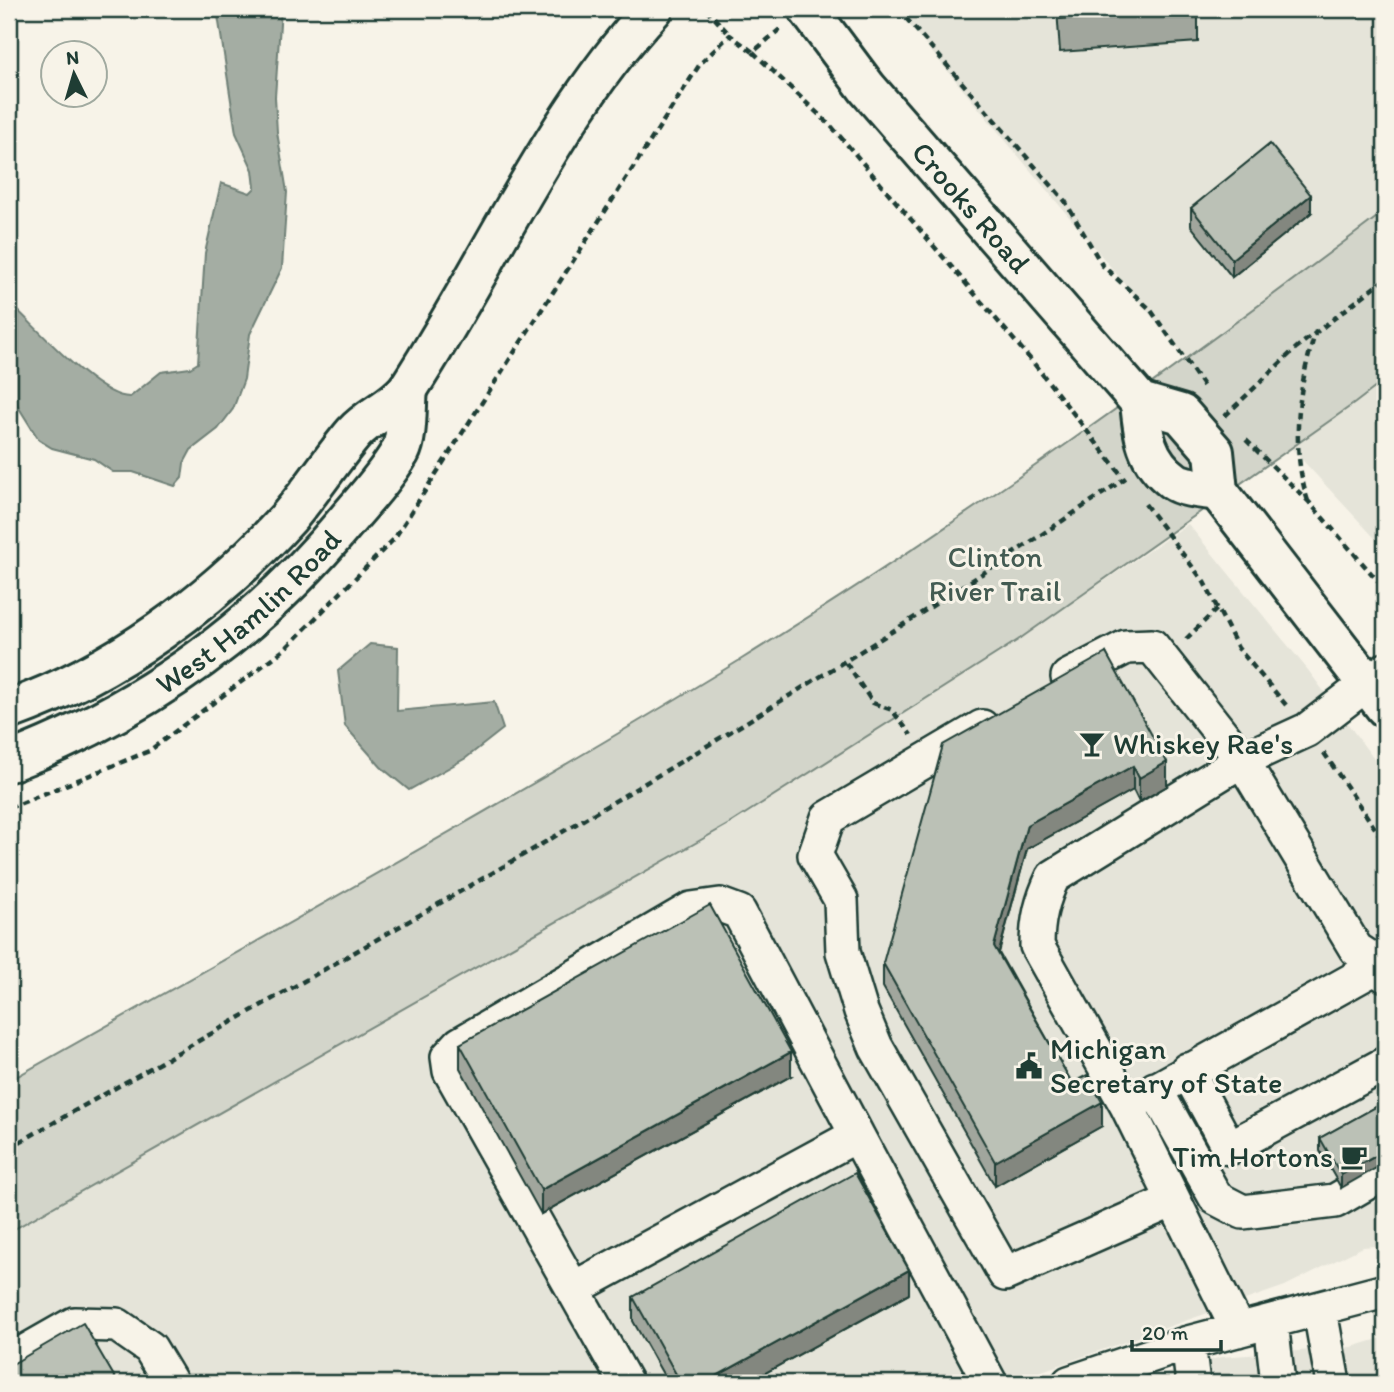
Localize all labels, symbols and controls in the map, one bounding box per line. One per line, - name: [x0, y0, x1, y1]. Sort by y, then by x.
- north arrow: [38, 38, 108, 108]
- text: N: [65, 46, 80, 70]
- street label: Crooks Road: [904, 134, 1039, 281]
- street label: West Hamlin Road: [148, 521, 349, 702]
- park label: Clinton River Trail: [929, 538, 1062, 609]
- place label: Whiskey Rae's: [1113, 725, 1293, 762]
- bar icon: Whiskey Rae's: [1077, 729, 1107, 759]
- place label: Michigan Secretary of State: [1050, 1030, 1282, 1101]
- public building icon: Michigan Secretary of State: [1014, 1051, 1044, 1081]
- place label: Tim Hortons: [1172, 1138, 1333, 1175]
- cafe icon: Tim Hortons: [1339, 1142, 1369, 1172]
- scale bar: [1132, 1308, 1221, 1352]
- text: 20 m: [1142, 1320, 1189, 1345]

